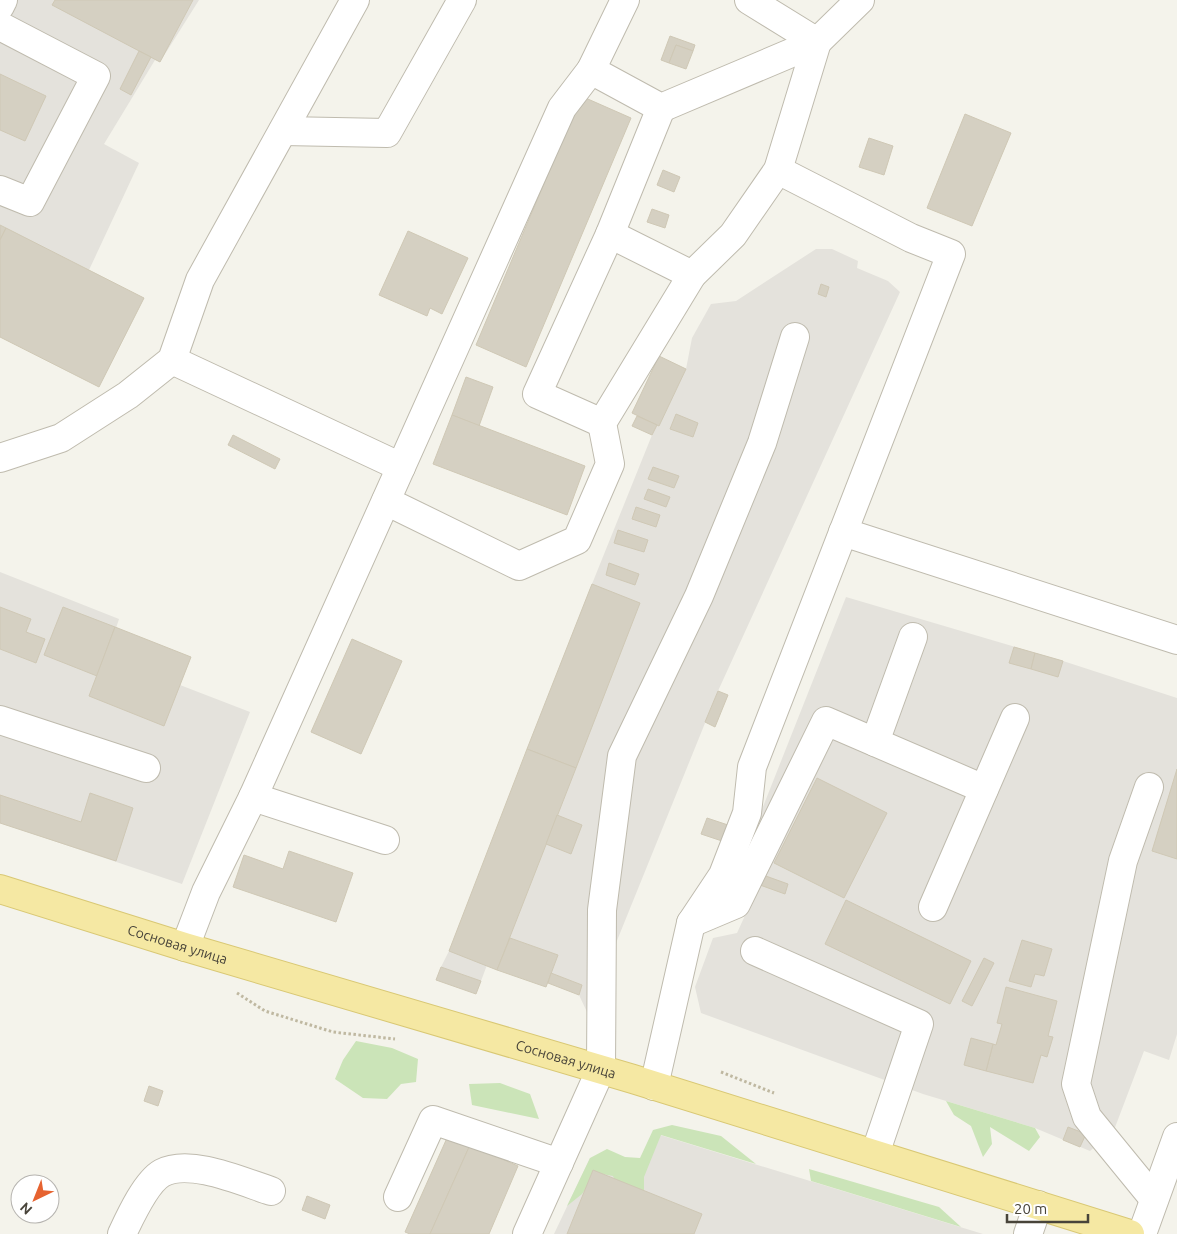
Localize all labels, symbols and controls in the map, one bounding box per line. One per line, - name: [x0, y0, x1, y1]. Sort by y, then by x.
- street label: Сосновая улица: [126, 921, 229, 967]
- street label: Сосновая улица: [514, 1037, 618, 1082]
- north arrow: [10, 1174, 60, 1224]
- scale bar: [1007, 1192, 1088, 1224]
- text: N: [17, 1199, 35, 1218]
- text: 20 m: [1014, 1200, 1047, 1217]

